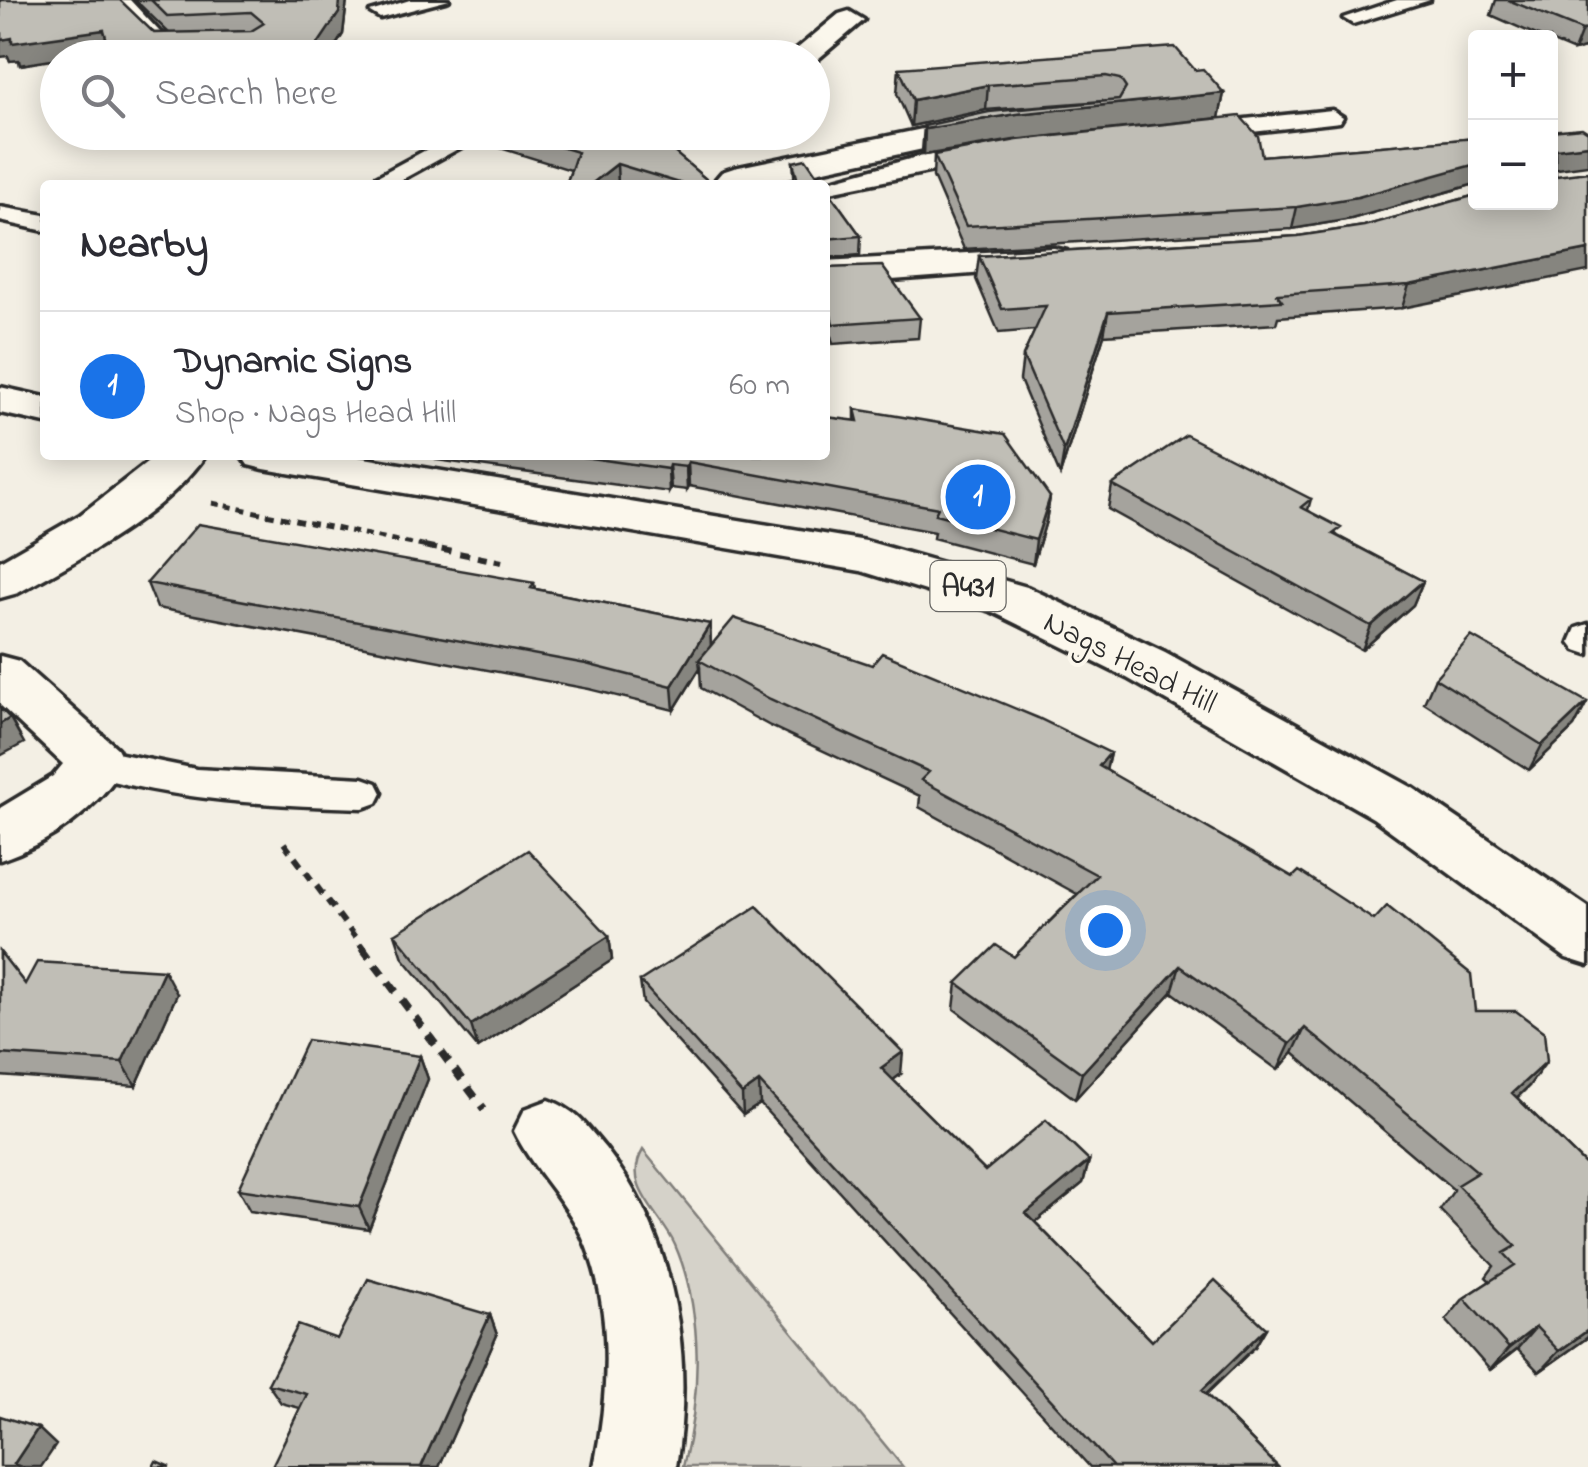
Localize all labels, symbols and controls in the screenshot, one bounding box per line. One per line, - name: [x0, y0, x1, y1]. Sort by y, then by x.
- map controls: [1468, 30, 1558, 210]
- button: +: [1468, 30, 1558, 120]
- search box: [40, 40, 830, 150]
- text: Search here: [155, 67, 337, 123]
- icon: search: [75, 68, 130, 123]
- button: −: [1468, 120, 1558, 210]
- text: Nearby: [80, 215, 208, 276]
- text: Dynamic Signs: [175, 335, 412, 391]
- text: 1: [107, 363, 118, 410]
- text: 60 m: [729, 363, 790, 410]
- text: Shop · Nags Head Hill: [175, 391, 456, 438]
- pin: 1: [946, 460, 1010, 534]
- road number: A431: [930, 561, 1006, 611]
- street label: Nags Head Hill: [1035, 600, 1224, 728]
- your location: [1080, 905, 1131, 956]

